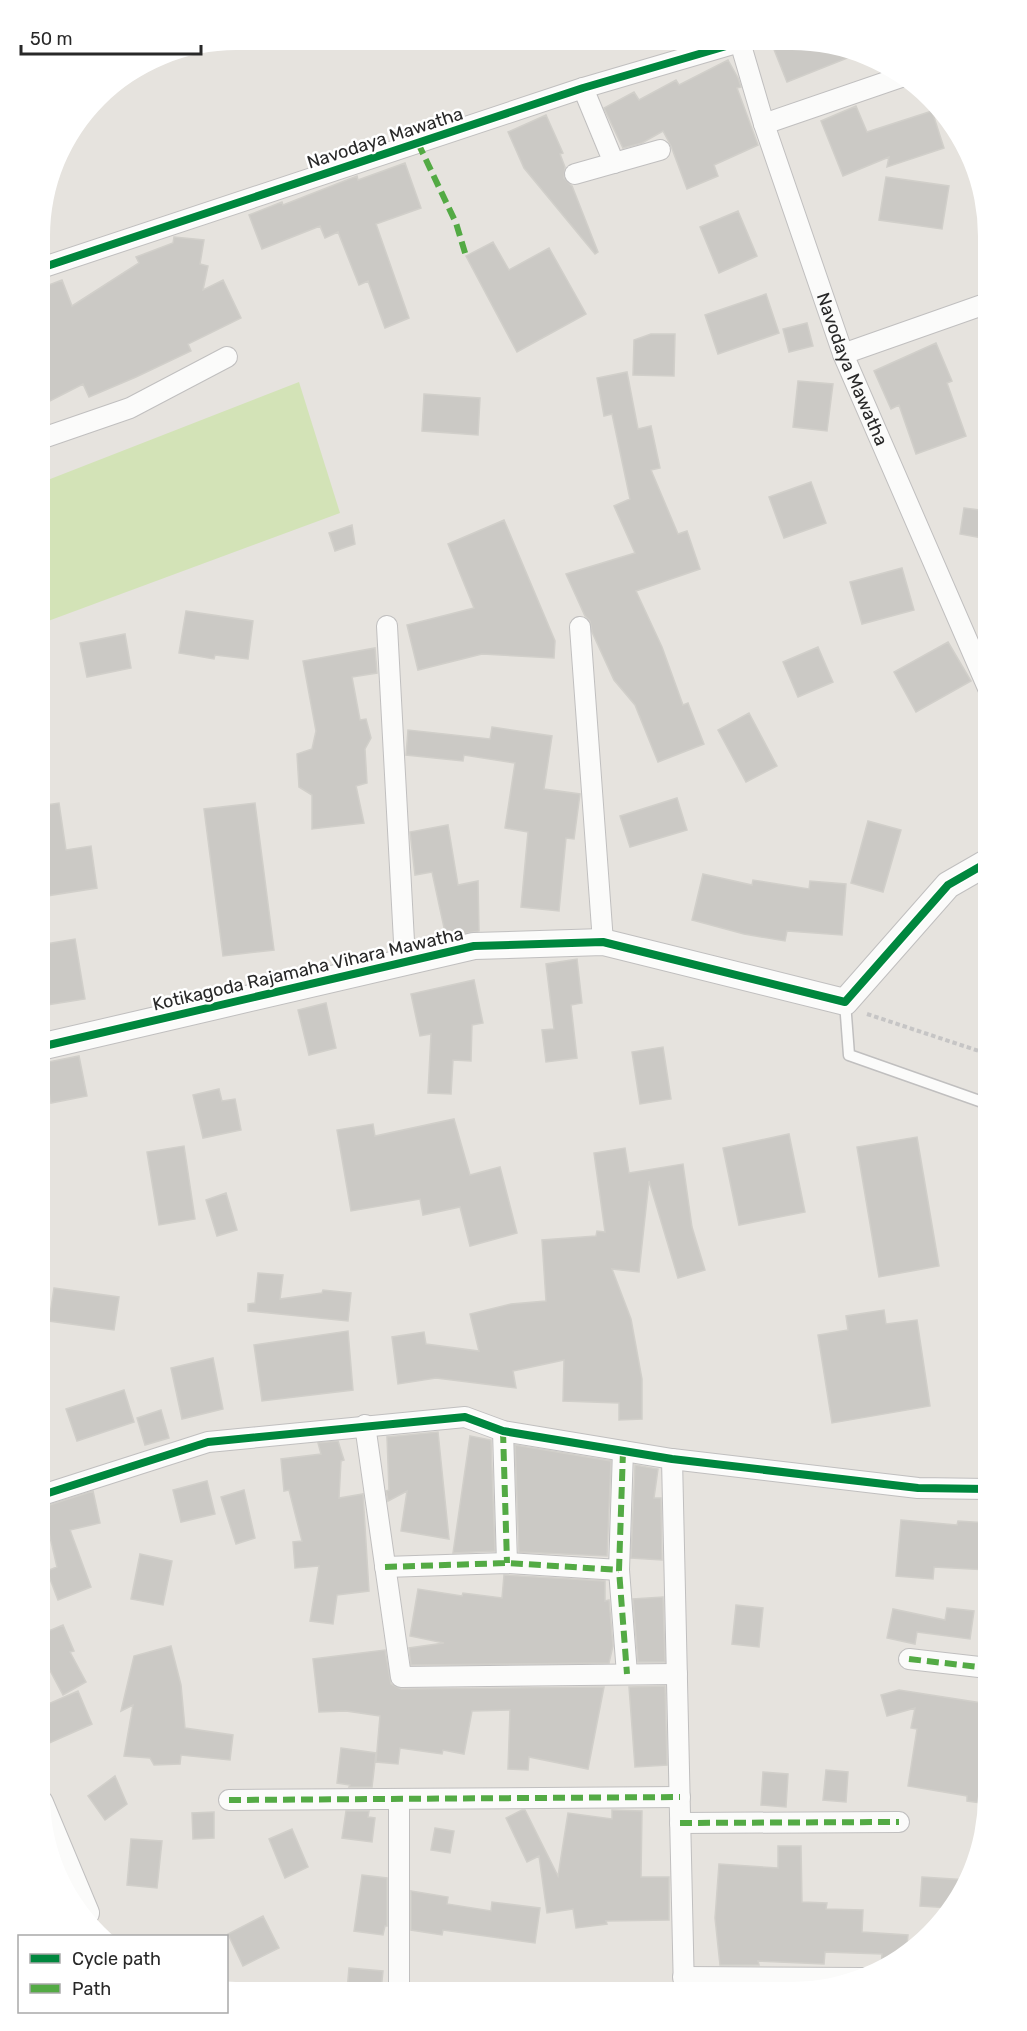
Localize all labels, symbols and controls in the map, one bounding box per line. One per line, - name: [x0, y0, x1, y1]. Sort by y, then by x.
- scale bar: [21, 18, 201, 56]
- text: 50 m: [30, 28, 73, 50]
- street label: Navodaya Mawatha: [304, 102, 466, 174]
- street label: Navodaya Mawatha: [812, 290, 892, 449]
- street label: Kotikagoda Rajamaha Vihara Mawatha: [150, 922, 466, 1016]
- legend: [18, 1935, 228, 2013]
- text: Cycle path: [72, 1948, 161, 1970]
- text: Path: [72, 1978, 111, 2000]

